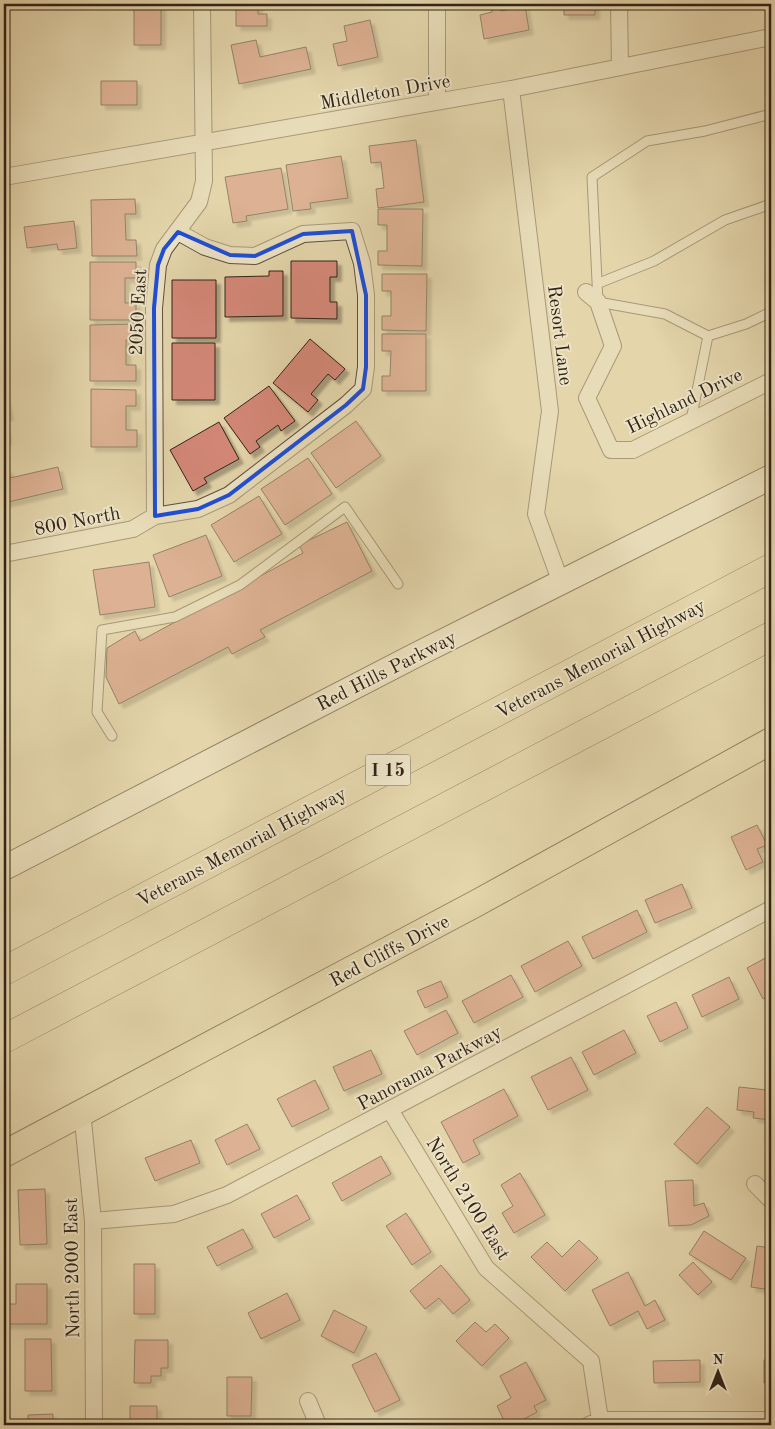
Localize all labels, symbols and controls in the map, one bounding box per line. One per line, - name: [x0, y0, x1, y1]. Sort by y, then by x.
- street label: Middleton Drive: [319, 73, 452, 114]
- street label: 2050 East: [128, 268, 151, 356]
- street label: Resort Lane: [543, 284, 574, 387]
- street label: Highland Drive: [624, 366, 746, 438]
- street label: 800 North: [33, 505, 122, 540]
- street label: Veterans Memorial Highway: [493, 597, 709, 724]
- street label: Red Hills Parkway: [314, 629, 460, 716]
- road number: I 15: [366, 754, 410, 786]
- street label: Veterans Memorial Highway: [134, 785, 350, 912]
- street label: Red Cliffs Drive: [327, 913, 453, 992]
- street label: Panorama Parkway: [355, 1023, 506, 1115]
- street label: North 2100 East: [421, 1135, 512, 1264]
- street label: North 2000 East: [63, 1197, 84, 1339]
- north arrow: [692, 1346, 742, 1396]
- text: N: [713, 1353, 724, 1367]

